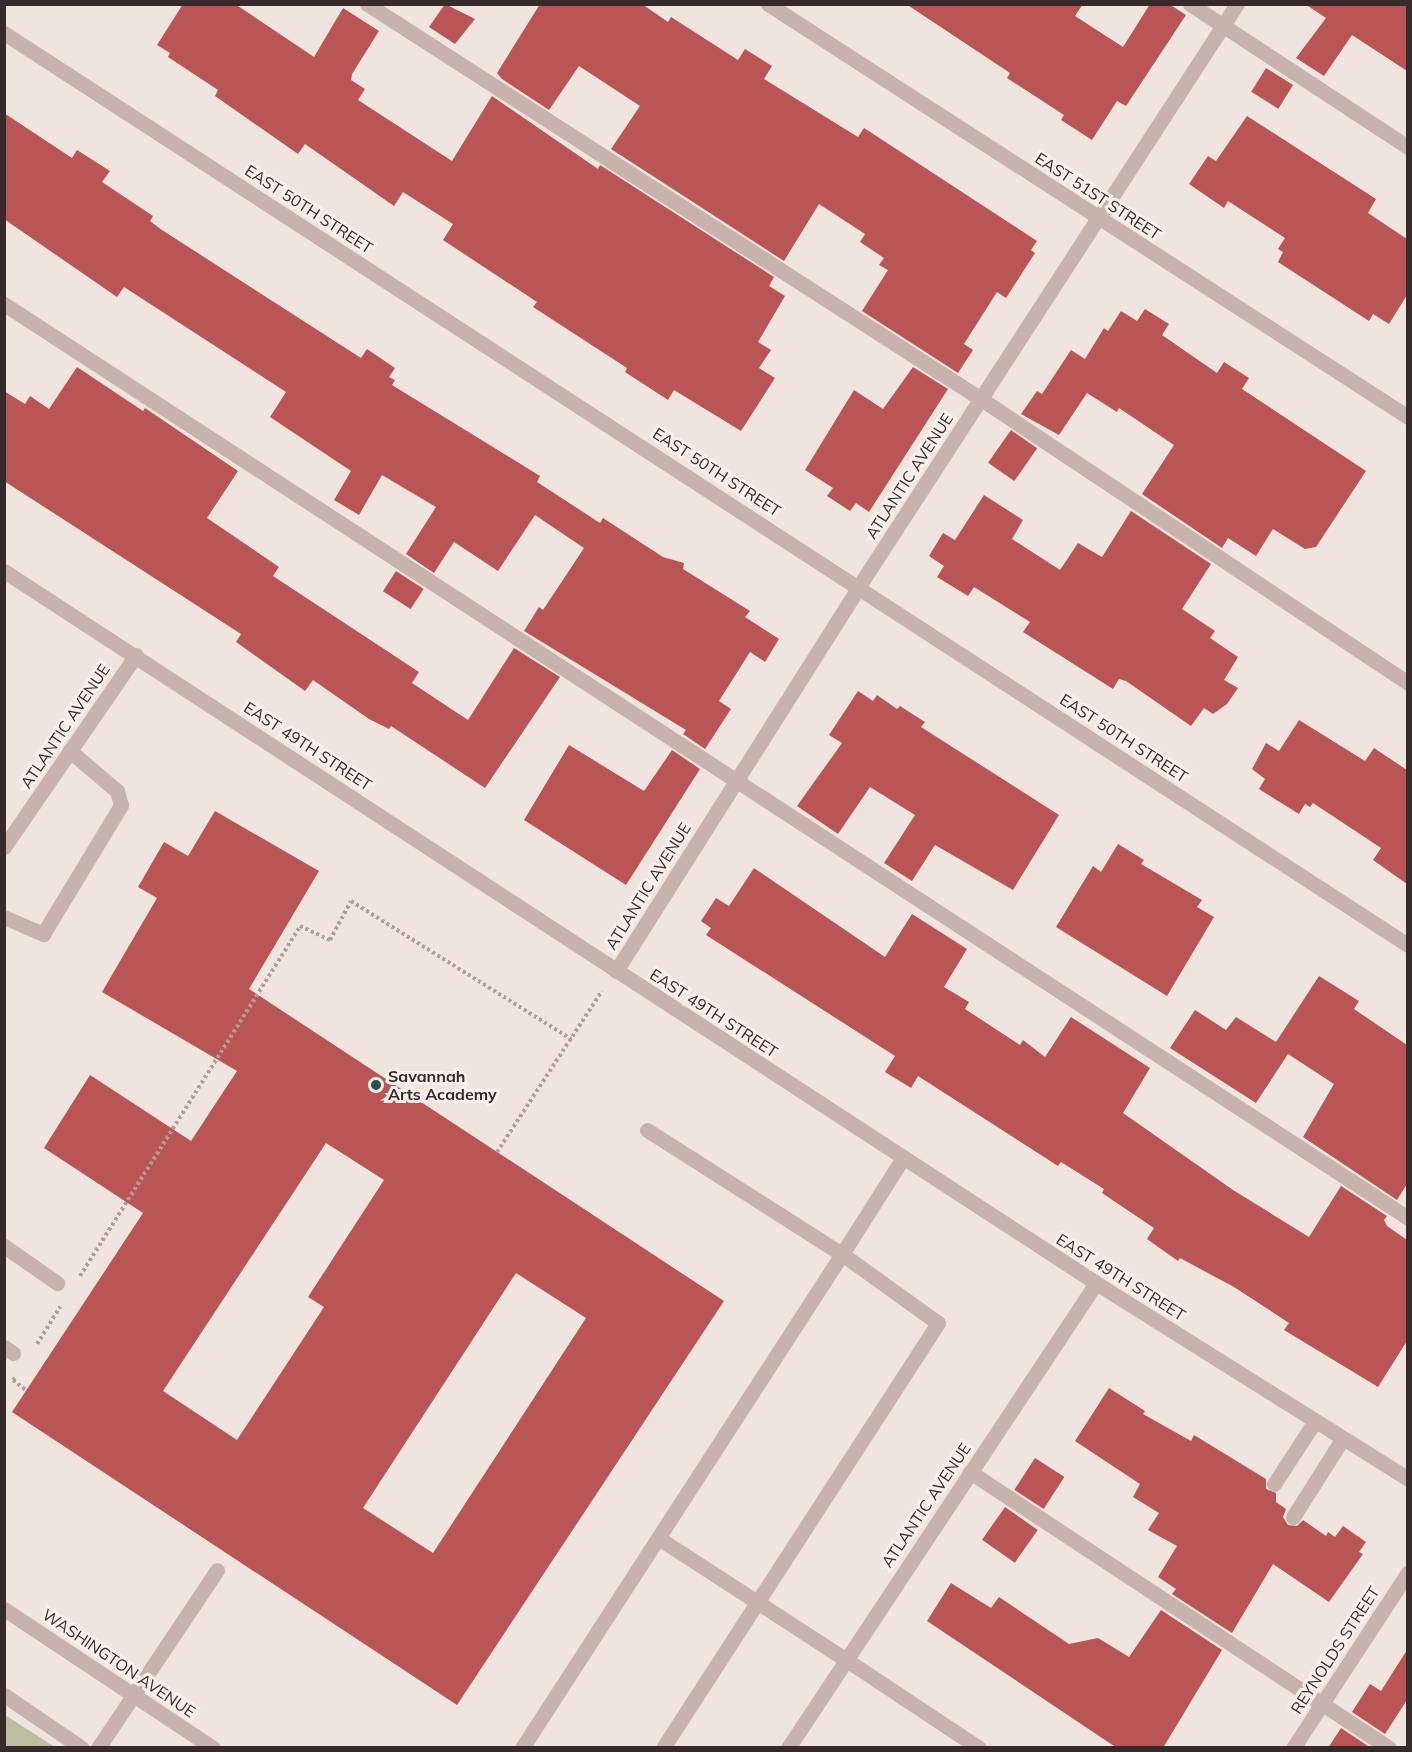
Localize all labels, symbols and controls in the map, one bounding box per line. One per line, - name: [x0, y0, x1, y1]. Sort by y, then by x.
- street label: EAST 51ST STREET: [1032, 148, 1164, 244]
- street label: EAST 50TH STREET: [242, 161, 376, 257]
- street label: ATLANTIC AVENUE: [861, 410, 957, 542]
- street label: EAST 50TH STREET: [650, 424, 784, 520]
- street label: ATLANTIC AVENUE: [16, 660, 114, 792]
- street label: EAST 50TH STREET: [1057, 690, 1191, 786]
- street label: EAST 49TH STREET: [241, 698, 375, 794]
- street label: ATLANTIC AVENUE: [601, 819, 695, 953]
- street label: EAST 49TH STREET: [647, 965, 781, 1061]
- place label: Savannah Arts Academy: [388, 1066, 497, 1104]
- marker: Savannah Arts Academy: [369, 1078, 383, 1092]
- street label: EAST 49TH STREET: [1053, 1230, 1189, 1324]
- street label: ATLANTIC AVENUE: [877, 1439, 975, 1571]
- street label: REYNOLDS STREET: [1287, 1583, 1383, 1717]
- street label: WASHINGTON AVENUE: [39, 1605, 199, 1721]

